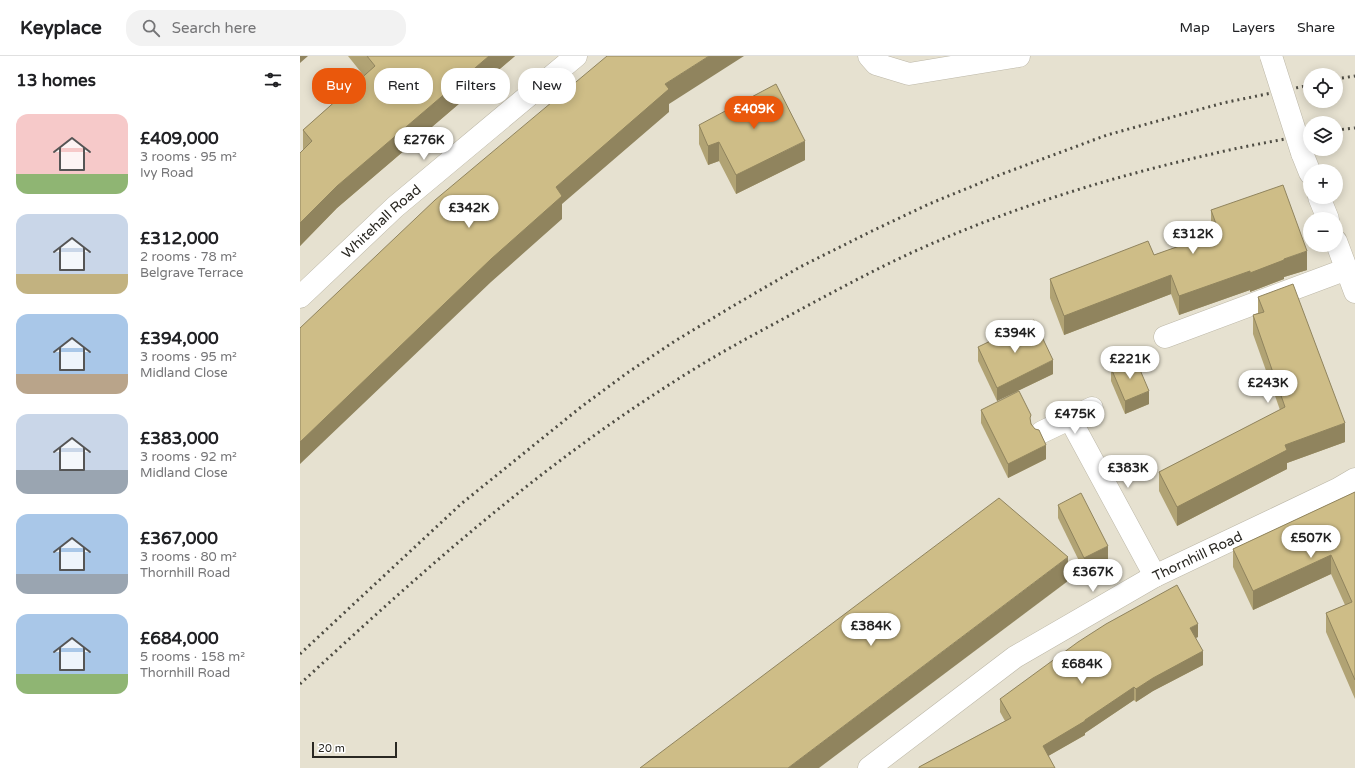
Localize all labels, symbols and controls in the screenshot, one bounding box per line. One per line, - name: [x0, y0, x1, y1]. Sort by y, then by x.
- search box: [126, 10, 406, 46]
- text: Keyplace: [20, 17, 102, 39]
- icon: search: [140, 17, 162, 39]
- text: Search here: [172, 19, 256, 37]
- text: Map: [1180, 19, 1210, 36]
- text: Layers: [1232, 19, 1275, 36]
- text: Share: [1297, 19, 1335, 36]
- chip: Buy: [312, 68, 366, 104]
- chip: Rent: [374, 68, 433, 104]
- chip: Filters: [441, 68, 510, 104]
- chip: New: [518, 68, 576, 104]
- map controls: [1303, 68, 1343, 252]
- button: locate: [1303, 68, 1343, 108]
- icon: filters: [262, 69, 284, 91]
- text: 13 homes: [16, 70, 96, 91]
- pin: £409K: [726, 96, 782, 130]
- text: £409K: [733, 101, 775, 117]
- button: layers: [1303, 116, 1343, 156]
- pin: £276K: [396, 127, 452, 161]
- text: £409,000: [140, 128, 219, 149]
- icon: home: [48, 130, 96, 178]
- text: £276K: [403, 132, 445, 148]
- text: 3 rooms · 95 m²: [140, 149, 237, 165]
- button: +: [1303, 164, 1343, 204]
- text: Ivy Road: [140, 165, 194, 181]
- street label: Whitehall Road: [338, 181, 424, 262]
- pin: £342K: [441, 195, 497, 229]
- text: £342K: [448, 200, 490, 216]
- button: −: [1303, 212, 1343, 252]
- pin: £312K: [1165, 221, 1221, 255]
- text: £312K: [1172, 226, 1214, 242]
- text: £312,000: [140, 228, 219, 249]
- icon: home: [48, 230, 96, 278]
- text: 2 rooms · 78 m²: [140, 249, 237, 265]
- text: Belgrave Terrace: [140, 265, 243, 281]
- pin: £394K: [987, 320, 1043, 354]
- text: £394K: [994, 325, 1036, 341]
- text: £394,000: [140, 328, 219, 349]
- icon: home: [48, 330, 96, 378]
- pin: £221K: [1102, 346, 1158, 380]
- text: 3 rooms · 95 m²: [140, 349, 237, 365]
- text: £221K: [1109, 351, 1151, 367]
- text: Midland Close: [140, 365, 228, 381]
- pin: £243K: [1240, 370, 1296, 404]
- text: £243K: [1247, 375, 1289, 391]
- pin: £475K: [1047, 401, 1103, 435]
- text: £475K: [1054, 406, 1096, 422]
- text: £383,000: [140, 428, 219, 449]
- icon: home: [48, 430, 96, 478]
- text: 3 rooms · 92 m²: [140, 449, 237, 465]
- pin: £383K: [1100, 455, 1156, 489]
- text: £383K: [1107, 460, 1149, 476]
- text: Midland Close: [140, 465, 228, 481]
- pin: £507K: [1283, 525, 1339, 559]
- street label: Thornhill Road: [1150, 527, 1245, 584]
- text: £367,000: [140, 528, 218, 549]
- icon: home: [48, 530, 96, 578]
- text: £507K: [1290, 530, 1332, 546]
- text: 3 rooms · 80 m²: [140, 549, 237, 565]
- pin: £367K: [1065, 559, 1121, 593]
- text: £367K: [1072, 564, 1114, 580]
- text: Thornhill Road: [140, 565, 230, 581]
- pin: £384K: [843, 613, 899, 647]
- text: £384K: [850, 618, 892, 634]
- text: £684,000: [140, 628, 219, 649]
- icon: home: [48, 630, 96, 678]
- text: 5 rooms · 158 m²: [140, 649, 245, 665]
- pin: £684K: [1054, 651, 1110, 685]
- text: £684K: [1061, 656, 1103, 672]
- text: Thornhill Road: [140, 665, 230, 681]
- scale bar: [312, 740, 397, 759]
- text: 20 m: [318, 742, 345, 755]

